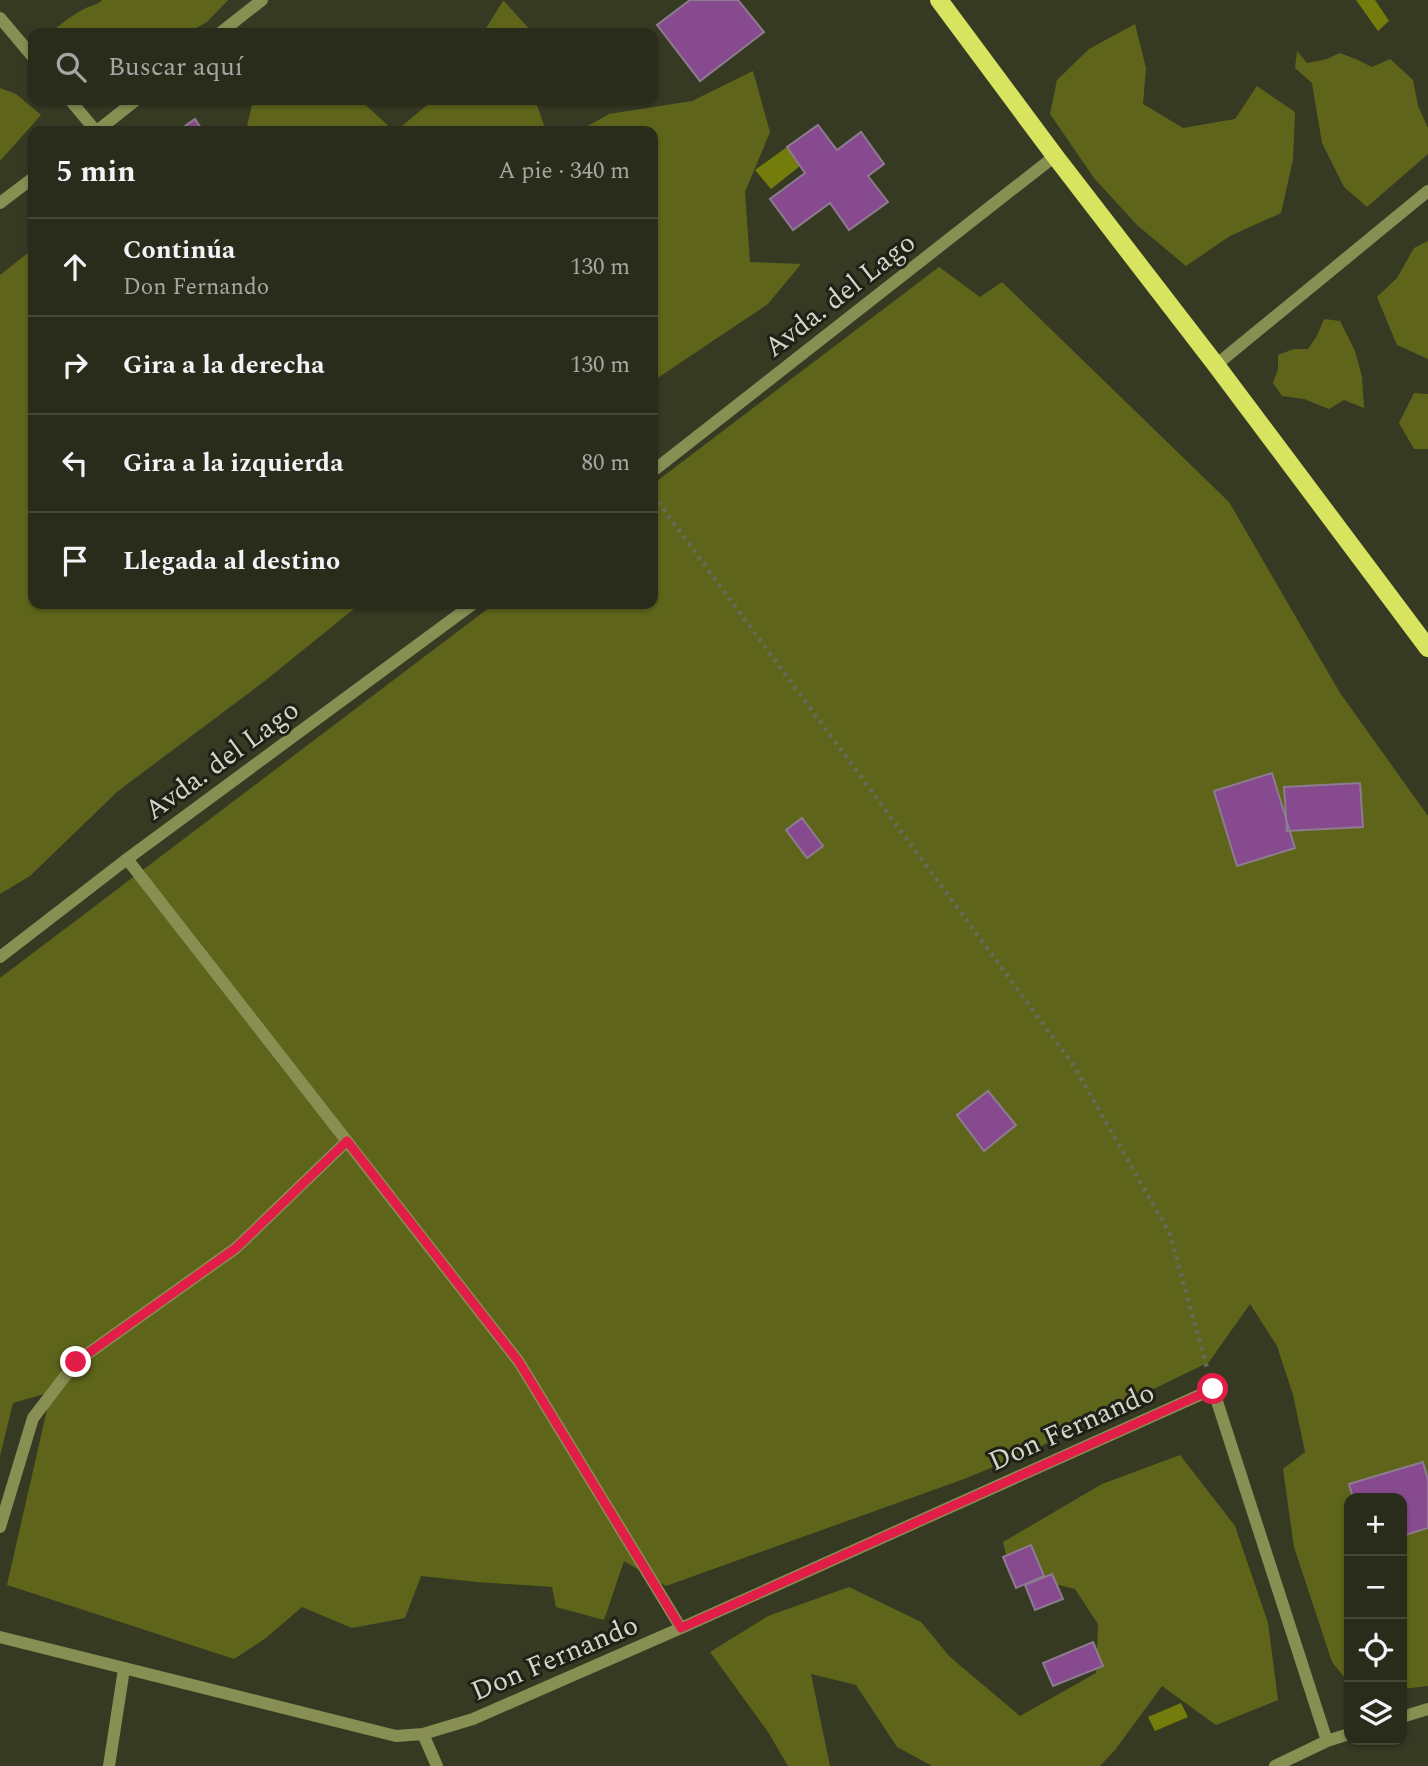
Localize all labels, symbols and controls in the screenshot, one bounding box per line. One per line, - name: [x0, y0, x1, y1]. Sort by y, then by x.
- search box: [28, 28, 658, 105]
- text: Buscar aquí: [108, 47, 243, 87]
- icon: search: [52, 48, 90, 86]
- text: 5 min: [56, 149, 136, 195]
- text: A pie · 340 m: [498, 154, 630, 189]
- street label: Avda. del Lago: [755, 222, 925, 368]
- text: Continúa: [123, 230, 235, 270]
- icon: ahead: [56, 248, 94, 286]
- text: 130 m: [570, 250, 630, 285]
- text: Don Fernando: [123, 270, 269, 305]
- text: Gira a la derecha: [123, 345, 325, 385]
- icon: right: [56, 346, 94, 384]
- text: 130 m: [570, 348, 630, 383]
- text: Gira a la izquierda: [123, 443, 344, 483]
- icon: left: [56, 444, 94, 482]
- text: 80 m: [581, 446, 630, 481]
- text: Llegada al destino: [123, 541, 340, 581]
- icon: arrive: [56, 542, 94, 580]
- street label: Avda. del Lago: [135, 689, 308, 831]
- route end: [60, 1346, 91, 1377]
- street label: Don Fernando: [982, 1372, 1162, 1483]
- route start: [1197, 1373, 1228, 1404]
- map controls: [1344, 1493, 1407, 1745]
- button: +: [1344, 1493, 1407, 1556]
- button: −: [1344, 1556, 1407, 1619]
- street label: Don Fernando: [464, 1604, 645, 1713]
- button: locate: [1344, 1619, 1407, 1682]
- button: layers: [1344, 1682, 1407, 1745]

